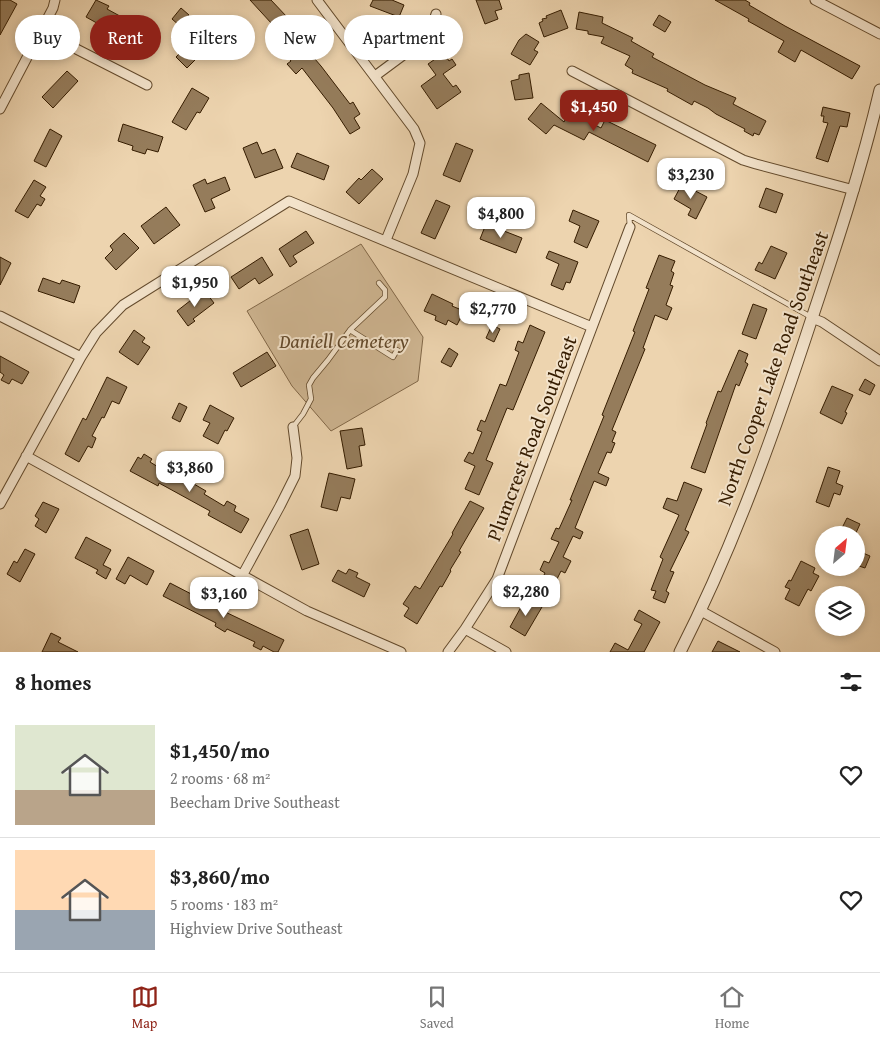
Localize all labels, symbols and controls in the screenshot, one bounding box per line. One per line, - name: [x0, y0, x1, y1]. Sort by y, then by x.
- chip: Buy: [15, 15, 80, 60]
- chip: Rent: [90, 15, 161, 60]
- chip: Filters: [171, 15, 255, 60]
- chip: New: [265, 15, 334, 60]
- chip: Apartment: [344, 15, 463, 60]
- pin: $1,450: [553, 90, 635, 132]
- text: $1,450: [571, 94, 617, 118]
- pin: $3,230: [650, 158, 732, 200]
- text: $3,230: [668, 162, 714, 186]
- pin: $4,800: [460, 196, 542, 239]
- text: $4,800: [478, 201, 524, 225]
- street label: North Cooper Lake Road Southeast: [709, 227, 835, 509]
- pin: $1,950: [154, 266, 236, 308]
- text: $1,950: [172, 270, 218, 294]
- pin: $2,770: [452, 292, 534, 334]
- text: $2,770: [470, 296, 516, 320]
- park label: Daniell Cemetery: [278, 326, 409, 355]
- street label: Plumcrest Road Southeast: [478, 331, 584, 545]
- pin: $3,860: [149, 450, 231, 493]
- text: $3,860: [167, 455, 213, 479]
- north arrow: [815, 526, 865, 576]
- map controls: [815, 526, 865, 636]
- pin: $2,280: [485, 574, 567, 617]
- pin: $3,160: [183, 576, 265, 619]
- text: $2,280: [503, 579, 549, 603]
- text: $3,160: [201, 581, 247, 605]
- button: layers: [815, 586, 865, 636]
- text: 8 homes: [15, 667, 91, 698]
- icon: filters: [837, 668, 865, 696]
- text: $1,450/mo: [170, 735, 270, 766]
- icon: home: [55, 745, 115, 805]
- icon: heart: [837, 761, 865, 789]
- text: 2 rooms · 68 m²: [170, 766, 270, 790]
- text: Beecham Drive Southeast: [170, 790, 340, 814]
- text: $3,860/mo: [170, 861, 270, 892]
- icon: home: [55, 870, 115, 930]
- icon: heart: [837, 886, 865, 914]
- text: 5 rooms · 183 m²: [170, 892, 278, 916]
- text: Highview Drive Southeast: [170, 916, 343, 940]
- tab: Map: [131, 983, 159, 1033]
- tab: Saved: [420, 983, 454, 1033]
- tab: Home: [715, 983, 749, 1033]

